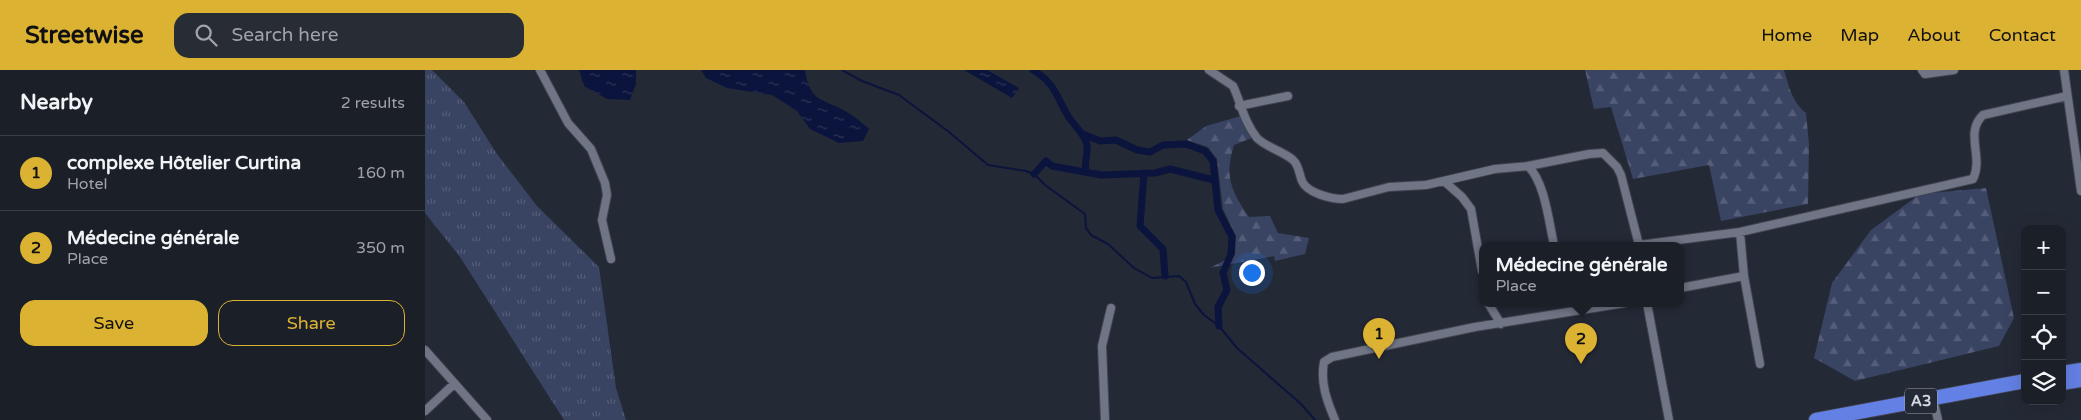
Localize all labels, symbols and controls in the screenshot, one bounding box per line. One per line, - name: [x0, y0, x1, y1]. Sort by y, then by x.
- search box: [174, 13, 524, 58]
- text: Streetwise: [25, 21, 144, 50]
- icon: search: [192, 21, 220, 49]
- text: Search here: [232, 24, 338, 46]
- text: Home: [1761, 24, 1812, 46]
- text: Map: [1840, 24, 1879, 46]
- text: About: [1907, 24, 1961, 46]
- text: Contact: [1989, 24, 2056, 46]
- text: Nearby: [20, 90, 93, 115]
- text: 2 results: [341, 93, 405, 113]
- text: complexe Hôtelier Curtina: [67, 152, 301, 174]
- text: 1: [31, 163, 41, 183]
- text: 160 m: [356, 163, 405, 183]
- text: Hotel: [67, 174, 108, 194]
- map controls: [2021, 225, 2066, 405]
- button: +: [2021, 225, 2066, 270]
- text: Médecine générale: [67, 227, 239, 249]
- text: 2: [31, 238, 41, 258]
- text: 350 m: [356, 238, 405, 258]
- popup: [1479, 242, 1684, 307]
- text: Place: [67, 249, 108, 269]
- text: Médecine générale: [1495, 254, 1668, 276]
- your location: [1239, 260, 1265, 286]
- button: −: [2021, 270, 2066, 315]
- text: Place: [1495, 276, 1537, 296]
- button: Save: [20, 300, 208, 346]
- button: Share: [218, 300, 405, 346]
- button: locate: [2021, 315, 2066, 360]
- pin: 1: [1363, 318, 1395, 359]
- pin: 2: [1565, 323, 1597, 364]
- button: layers: [2021, 360, 2066, 405]
- road number: A3: [1905, 388, 1937, 414]

